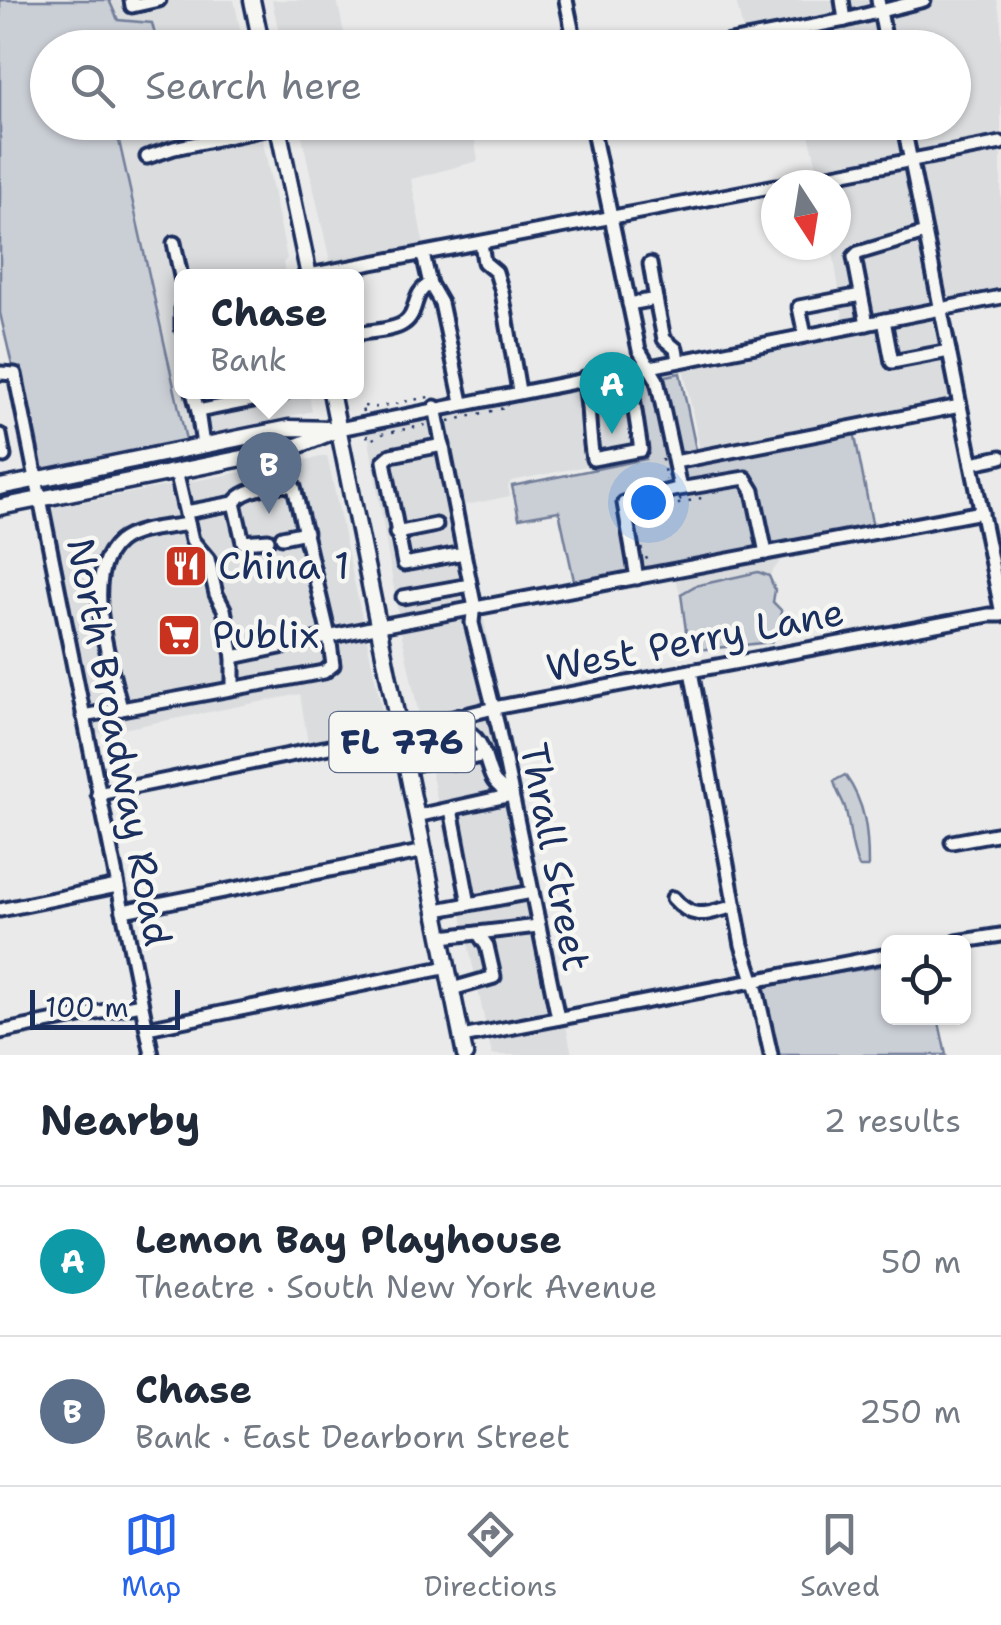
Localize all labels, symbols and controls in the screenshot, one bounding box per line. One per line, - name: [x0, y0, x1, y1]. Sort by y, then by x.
- search box: [30, 30, 971, 140]
- icon: search: [65, 58, 120, 113]
- text: Search here: [145, 60, 362, 111]
- north arrow: [761, 170, 851, 260]
- popup: [174, 269, 364, 399]
- text: Chase: [210, 287, 328, 338]
- text: Bank: [210, 338, 287, 381]
- pin: A: [580, 352, 644, 434]
- pin: B: [236, 432, 302, 514]
- your location: [623, 477, 674, 528]
- street label: North Broadway Road: [55, 534, 184, 950]
- place label: China 1: [218, 540, 350, 591]
- restaurant icon: China 1: [163, 543, 209, 589]
- street label: West Perry Lane: [542, 586, 848, 693]
- place label: Publix: [212, 609, 319, 660]
- supermarket icon: Publix: [156, 612, 202, 658]
- road number: FL 776: [330, 712, 474, 772]
- street label: Thrall Street: [508, 739, 603, 975]
- map controls: [881, 935, 971, 1025]
- button: locate: [881, 935, 971, 1025]
- scale bar: [30, 985, 180, 1030]
- text: 100 m: [45, 988, 129, 1026]
- text: Nearby: [40, 1092, 200, 1148]
- text: 2 results: [824, 1099, 961, 1142]
- text: Lemon Bay Playhouse: [135, 1214, 562, 1265]
- text: A: [60, 1240, 85, 1283]
- text: 50 m: [881, 1240, 961, 1283]
- text: Theatre · South New York Avenue: [135, 1265, 657, 1308]
- text: Chase: [135, 1364, 252, 1415]
- text: B: [63, 1390, 82, 1433]
- text: 250 m: [859, 1390, 961, 1433]
- text: Bank · East Dearborn Street: [135, 1415, 570, 1458]
- tab: Map: [121, 1507, 181, 1605]
- tab: Directions: [424, 1507, 557, 1605]
- tab: Saved: [800, 1507, 880, 1605]

